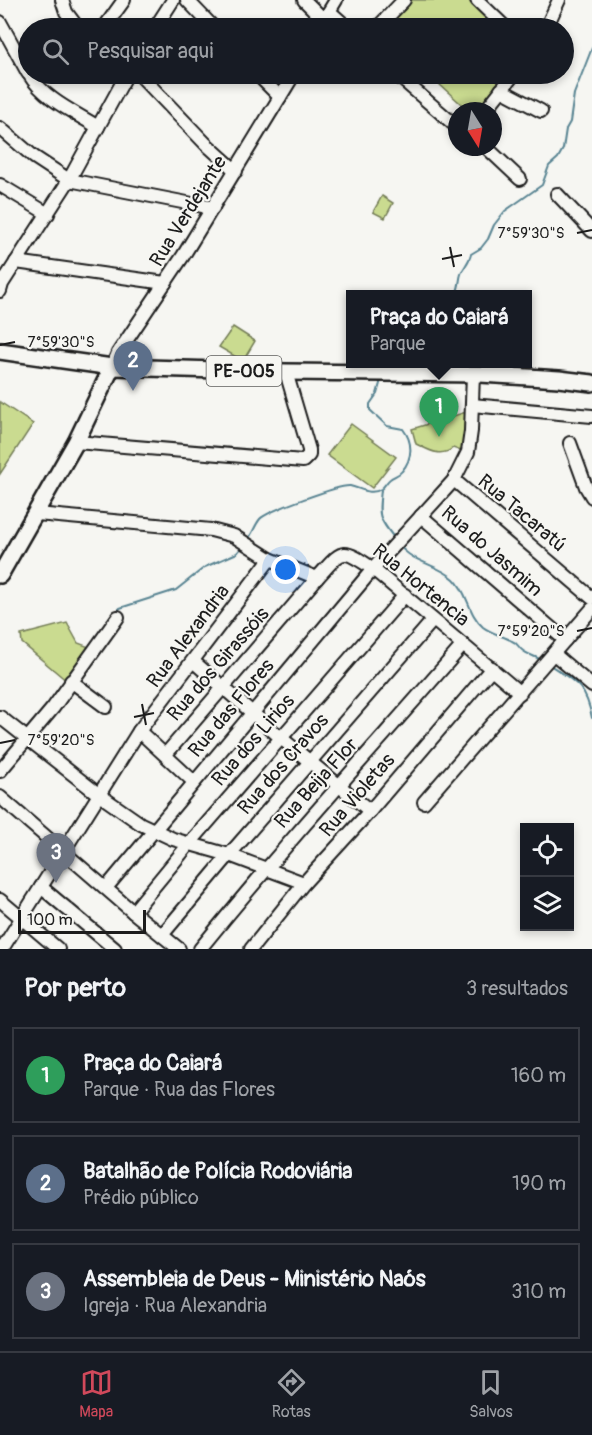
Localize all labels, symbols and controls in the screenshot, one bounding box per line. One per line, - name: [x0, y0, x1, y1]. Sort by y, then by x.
- search box: [18, 18, 574, 84]
- icon: search: [39, 35, 72, 68]
- text: Pesquisar aqui: [87, 37, 213, 65]
- north arrow: [448, 102, 502, 156]
- street label: Rua Verdejante: [144, 151, 232, 271]
- text: 7°59'30"S: [498, 224, 564, 243]
- popup: [346, 290, 532, 368]
- text: Praça do Caiará: [369, 303, 509, 331]
- text: Parque: [369, 331, 425, 356]
- text: 7°59'30"S: [28, 333, 94, 352]
- pin: 2: [114, 342, 152, 391]
- road number: PE-005: [206, 356, 282, 386]
- pin: 1: [420, 388, 458, 437]
- street label: Rua Tacaratú: [473, 469, 571, 557]
- street label: Rua do Jasmim: [436, 500, 548, 602]
- street label: Rua Hortencia: [367, 538, 475, 632]
- your location: [271, 555, 300, 584]
- street label: Rua Alexandria: [141, 579, 235, 693]
- street label: Rua dos Girassóis: [162, 602, 274, 726]
- text: 7°59'20"S: [498, 622, 564, 641]
- street label: Rua das Flores: [183, 654, 279, 762]
- street label: Rua dos Lirios: [206, 689, 300, 791]
- street label: Rua dos Cravos: [232, 708, 334, 820]
- text: 7°59'20"S: [28, 731, 94, 750]
- street label: Rua Beija Flor: [269, 733, 363, 833]
- street label: Rua Violetas: [314, 748, 400, 842]
- map controls: [520, 823, 574, 931]
- button: locate: [520, 823, 574, 877]
- pin: 3: [36, 834, 76, 883]
- button: layers: [520, 877, 574, 931]
- scale bar: [18, 907, 146, 934]
- text: 100 m: [27, 910, 73, 930]
- text: Por perto: [24, 972, 126, 1004]
- text: 3 resultados: [466, 976, 568, 1001]
- text: Praça do Caiará: [83, 1049, 222, 1077]
- text: 1: [42, 1063, 49, 1088]
- text: 160 m: [511, 1063, 566, 1088]
- text: Parque · Rua das Flores: [83, 1077, 275, 1102]
- text: Batalhão de Polícia Rodoviária: [83, 1157, 353, 1185]
- text: 2: [40, 1171, 51, 1196]
- text: 190 m: [512, 1171, 566, 1196]
- text: Prédio público: [83, 1185, 199, 1210]
- text: Assembleia de Deus - Ministério Naós: [83, 1265, 426, 1293]
- text: 3: [40, 1279, 51, 1304]
- text: 310 m: [511, 1279, 566, 1304]
- text: Igreja · Rua Alexandria: [83, 1293, 267, 1318]
- tab: Mapa: [79, 1366, 113, 1422]
- tab: Rotas: [272, 1366, 311, 1422]
- tab: Salvos: [469, 1366, 513, 1422]

